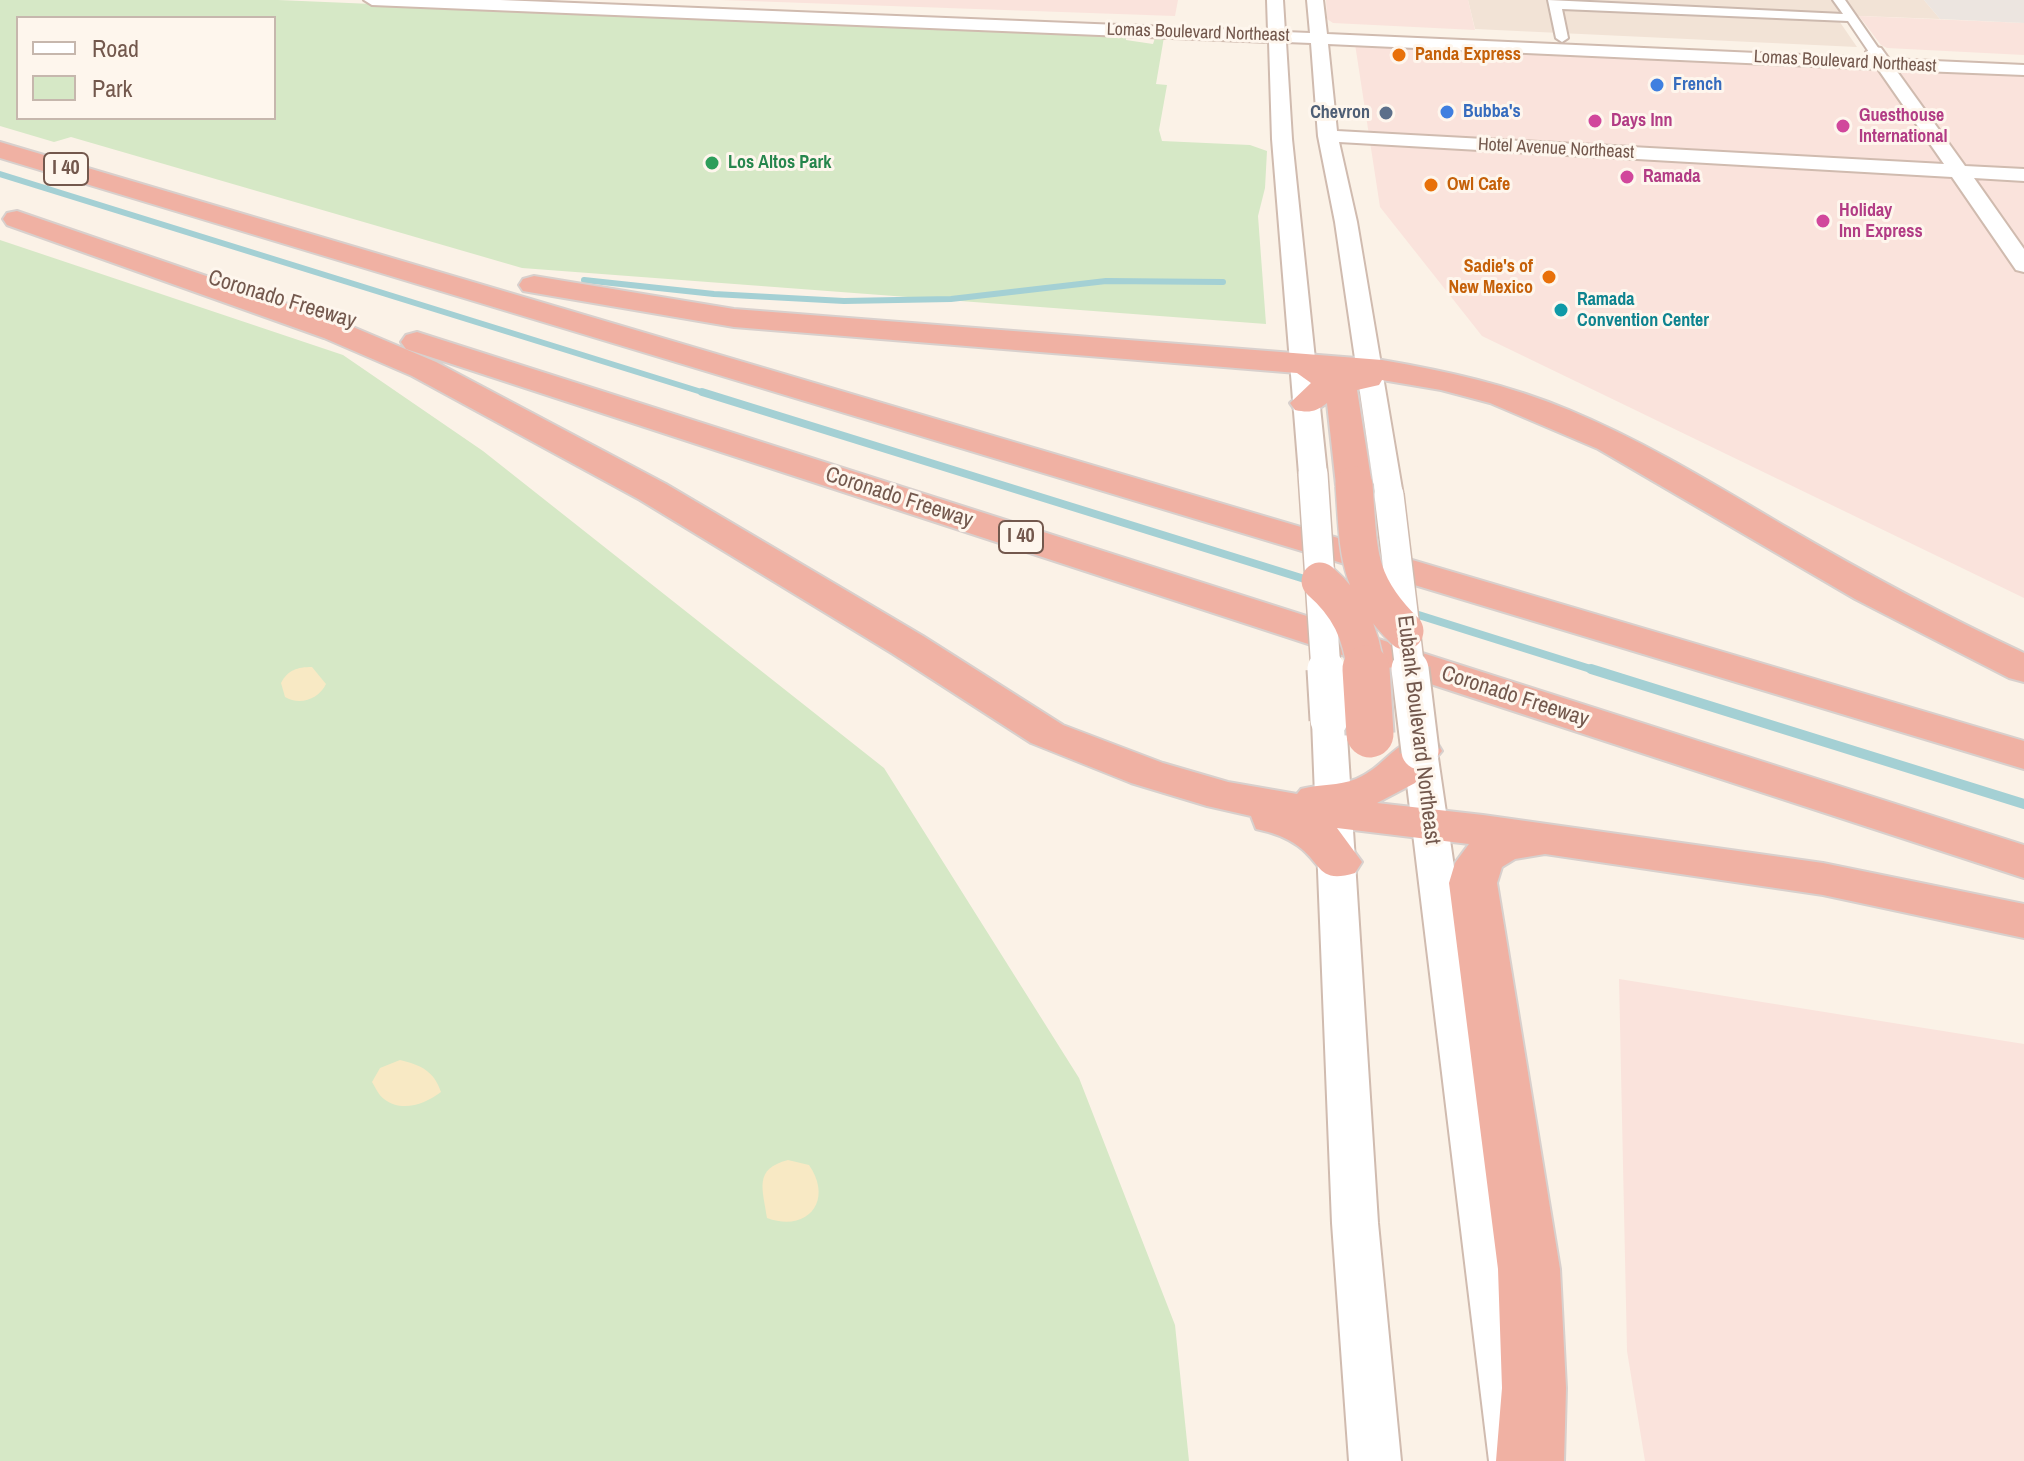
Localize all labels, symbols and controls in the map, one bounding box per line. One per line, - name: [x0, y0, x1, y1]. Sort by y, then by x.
- legend: [16, 16, 276, 120]
- street label: Lomas Boulevard Northeast: [1106, 19, 1290, 47]
- text: Road: [92, 32, 139, 64]
- place label: Panda Express: [1415, 44, 1521, 66]
- marker: Panda Express: [1390, 46, 1408, 64]
- street label: Lomas Boulevard Northeast: [1753, 46, 1937, 78]
- text: Park: [92, 72, 132, 104]
- place label: French: [1673, 74, 1722, 96]
- marker: French: [1648, 76, 1666, 94]
- place label: Bubba's: [1463, 101, 1521, 123]
- place label: Chevron: [1310, 102, 1370, 124]
- marker: Bubba's: [1438, 103, 1456, 121]
- marker: Chevron: [1377, 104, 1395, 122]
- place label: Guesthouse International: [1859, 105, 1948, 148]
- place label: Days Inn: [1611, 110, 1673, 132]
- marker: Days Inn: [1586, 112, 1604, 130]
- marker: Guesthouse International: [1834, 117, 1852, 135]
- street label: Hotel Avenue Northeast: [1477, 134, 1635, 164]
- place label: Los Altos Park: [728, 152, 831, 174]
- road number: I 40: [44, 153, 88, 185]
- marker: Los Altos Park: [703, 154, 721, 172]
- place label: Ramada: [1643, 166, 1700, 188]
- marker: Ramada: [1618, 168, 1636, 186]
- place label: Owl Cafe: [1447, 174, 1510, 196]
- marker: Owl Cafe: [1422, 176, 1440, 194]
- place label: Holiday Inn Express: [1839, 200, 1923, 242]
- marker: Holiday Inn Express: [1814, 212, 1832, 230]
- place label: Sadie's of New Mexico: [1449, 256, 1533, 298]
- street label: Coronado Freeway: [205, 265, 359, 335]
- marker: Sadie's of New Mexico: [1540, 268, 1558, 286]
- place label: Ramada Convention Center: [1577, 289, 1709, 332]
- marker: Ramada Convention Center: [1552, 301, 1570, 319]
- street label: Coronado Freeway: [822, 462, 976, 534]
- road number: I 40: [999, 521, 1043, 553]
- street label: Eubank Boulevard Northeast: [1391, 614, 1445, 846]
- street label: Coronado Freeway: [1438, 661, 1592, 733]

